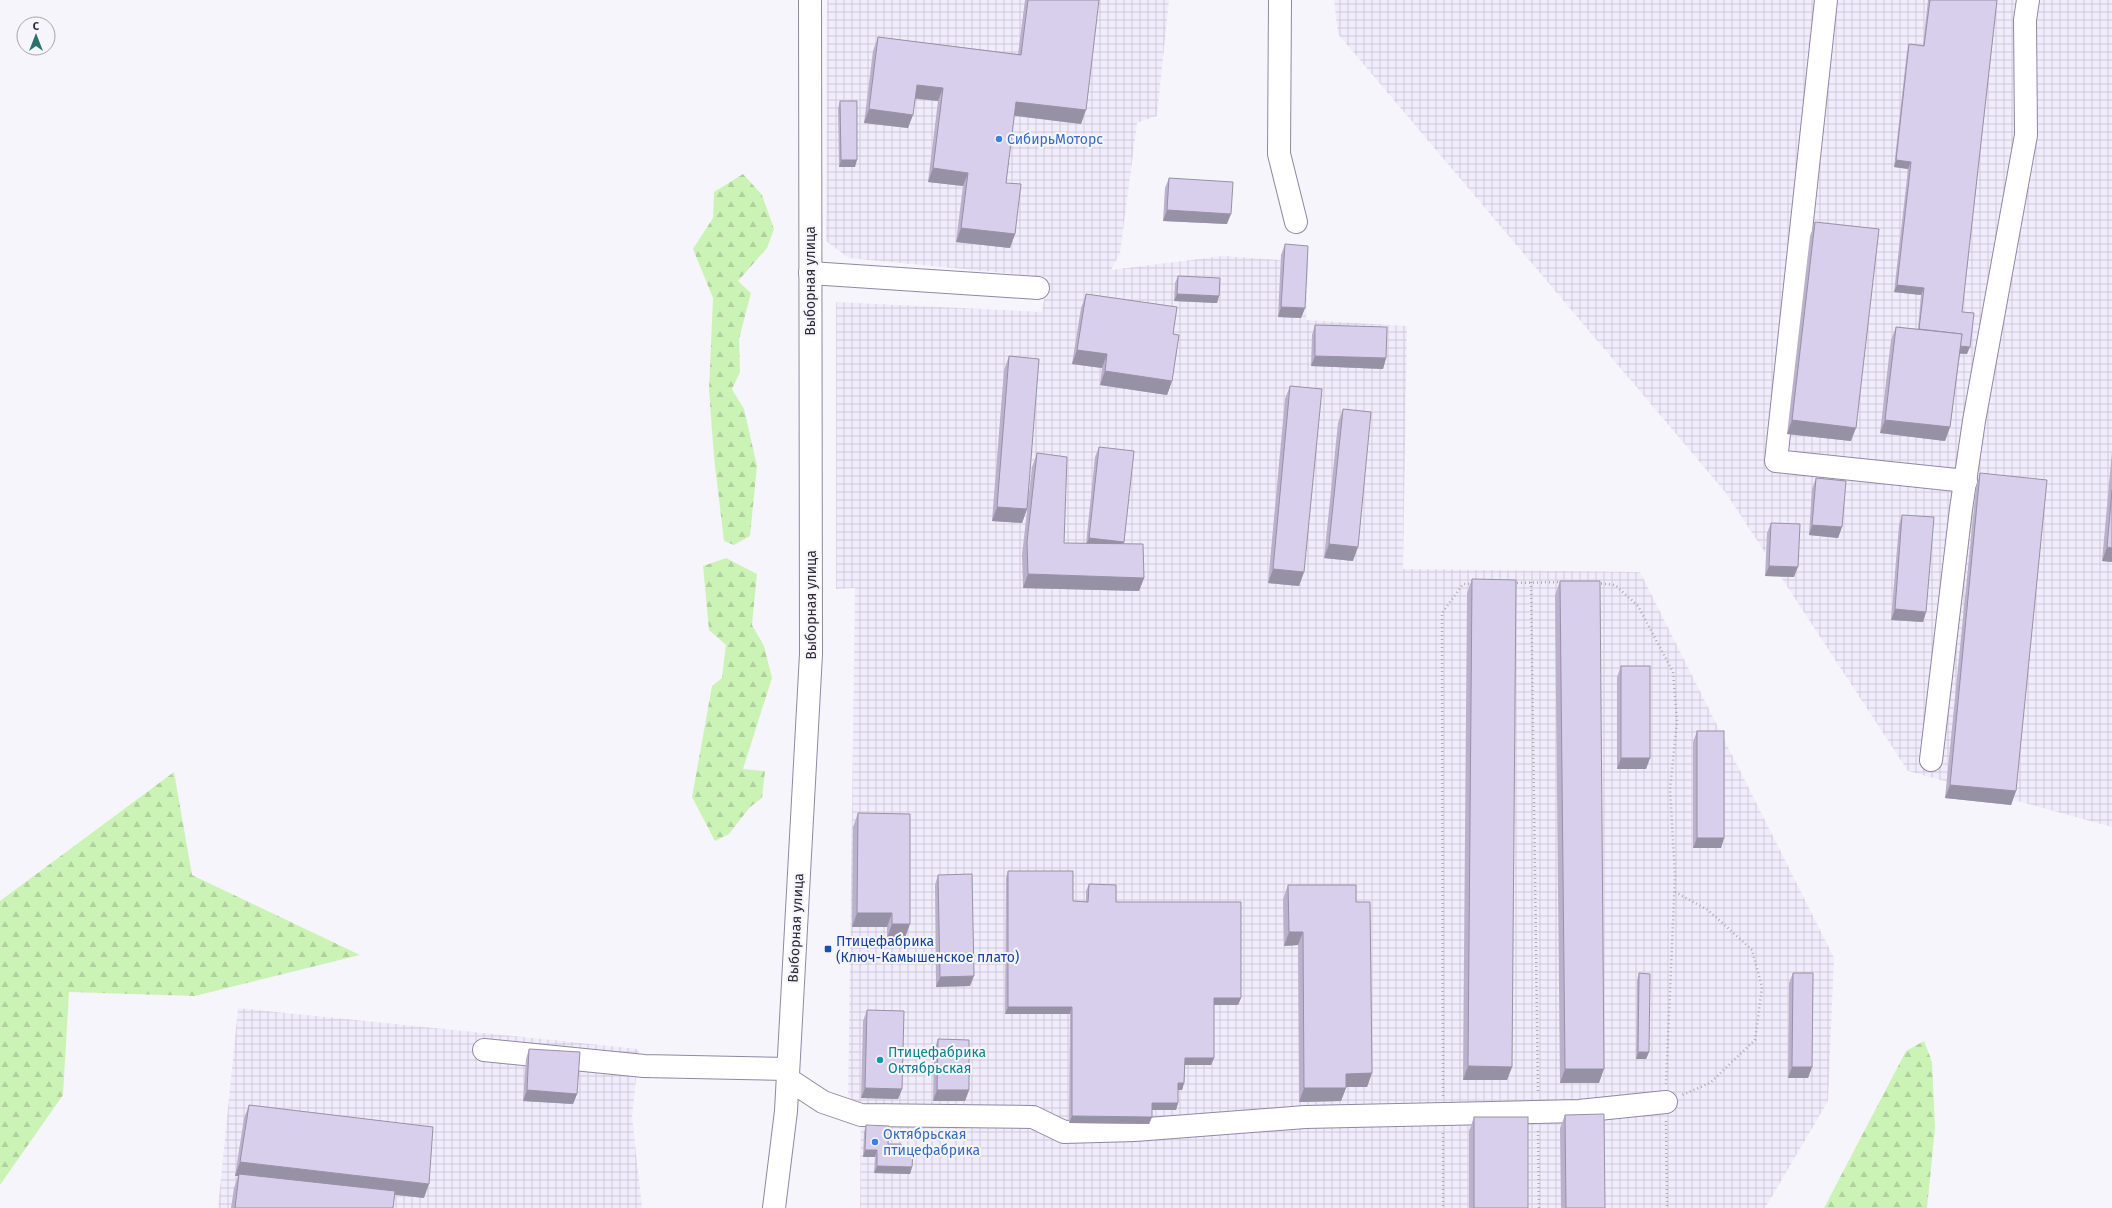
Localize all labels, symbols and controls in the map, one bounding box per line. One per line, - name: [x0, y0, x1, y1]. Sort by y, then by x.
- north arrow: [16, 16, 56, 56]
- text: С: [33, 20, 40, 33]
- place label: СибирьМоторс: [1007, 131, 1103, 148]
- marker: СибирьМоторс: [994, 134, 1004, 144]
- street label: Выборная улица: [802, 226, 819, 336]
- street label: Выборная улица: [803, 550, 820, 660]
- street label: Выборная улица: [785, 873, 807, 983]
- place label: Птицефабрика (Ключ-Камышенское плато): [836, 933, 1019, 966]
- marker: Птицефабрика (Ключ-Камышенское плато): [823, 944, 833, 954]
- place label: Птицефабрика Октябрьская: [888, 1044, 986, 1077]
- marker: Птицефабрика Октябрьская: [875, 1055, 885, 1065]
- place label: Октябрьская птицефабрика: [883, 1126, 980, 1159]
- marker: Октябрьская птицефабрика: [870, 1137, 880, 1147]

